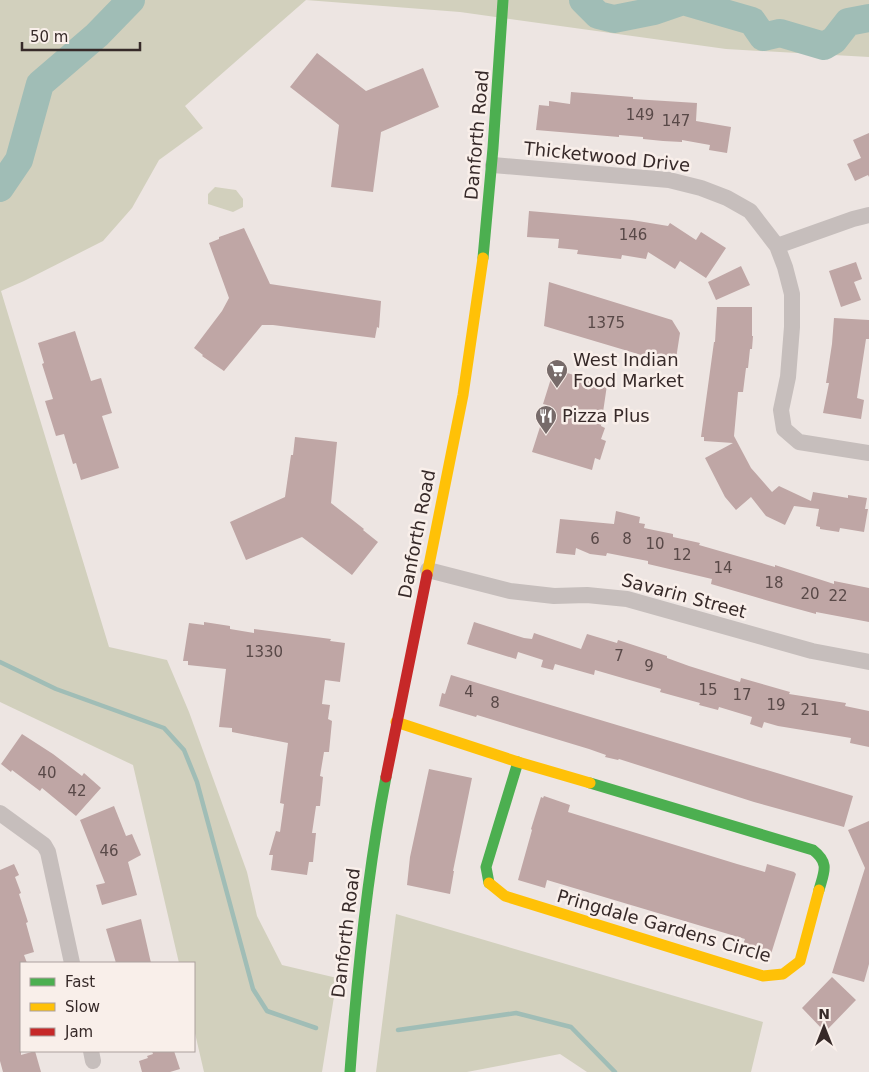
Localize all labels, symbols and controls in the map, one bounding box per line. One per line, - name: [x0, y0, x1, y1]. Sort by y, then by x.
- scale bar: [22, 20, 140, 52]
- text: 50 m: [30, 28, 68, 46]
- street label: Danforth Road: [460, 69, 493, 201]
- house number: 149: [626, 106, 654, 124]
- house number: 147: [662, 112, 690, 130]
- street label: Thicketwood Drive: [522, 137, 691, 176]
- house number: 146: [619, 226, 647, 244]
- house number: 1375: [587, 314, 625, 332]
- place label: West Indian Food Market: [573, 349, 684, 391]
- supermarket icon: West Indian Food Market: [545, 358, 569, 389]
- restaurant icon: Pizza Plus: [534, 404, 558, 435]
- place label: Pizza Plus: [562, 405, 650, 426]
- street label: Danforth Road: [394, 468, 439, 600]
- house number: 6: [590, 530, 600, 548]
- house number: 8: [622, 530, 632, 548]
- house number: 10: [645, 535, 665, 553]
- house number: 12: [672, 546, 692, 564]
- house number: 14: [713, 559, 733, 577]
- street label: Savarin Street: [619, 569, 749, 622]
- house number: 18: [764, 574, 784, 592]
- house number: 20: [800, 585, 820, 603]
- house number: 22: [828, 587, 848, 605]
- house number: 1330: [245, 643, 283, 661]
- house number: 7: [614, 647, 624, 665]
- house number: 9: [644, 657, 654, 675]
- house number: 15: [698, 681, 718, 699]
- house number: 4: [464, 683, 474, 701]
- house number: 17: [732, 686, 752, 704]
- house number: 8: [490, 694, 500, 712]
- house number: 19: [766, 696, 786, 714]
- house number: 21: [800, 701, 820, 719]
- house number: 40: [37, 764, 57, 782]
- house number: 42: [67, 782, 87, 800]
- house number: 46: [99, 842, 119, 860]
- street label: Danforth Road: [327, 867, 364, 999]
- street label: Pringdale Gardens Circle: [555, 885, 774, 966]
- legend: [20, 962, 195, 1052]
- text: Fast: [65, 973, 95, 991]
- text: Slow: [65, 998, 100, 1016]
- north arrow: [799, 1002, 849, 1052]
- text: N: [818, 1006, 830, 1022]
- text: Jam: [64, 1023, 93, 1041]

